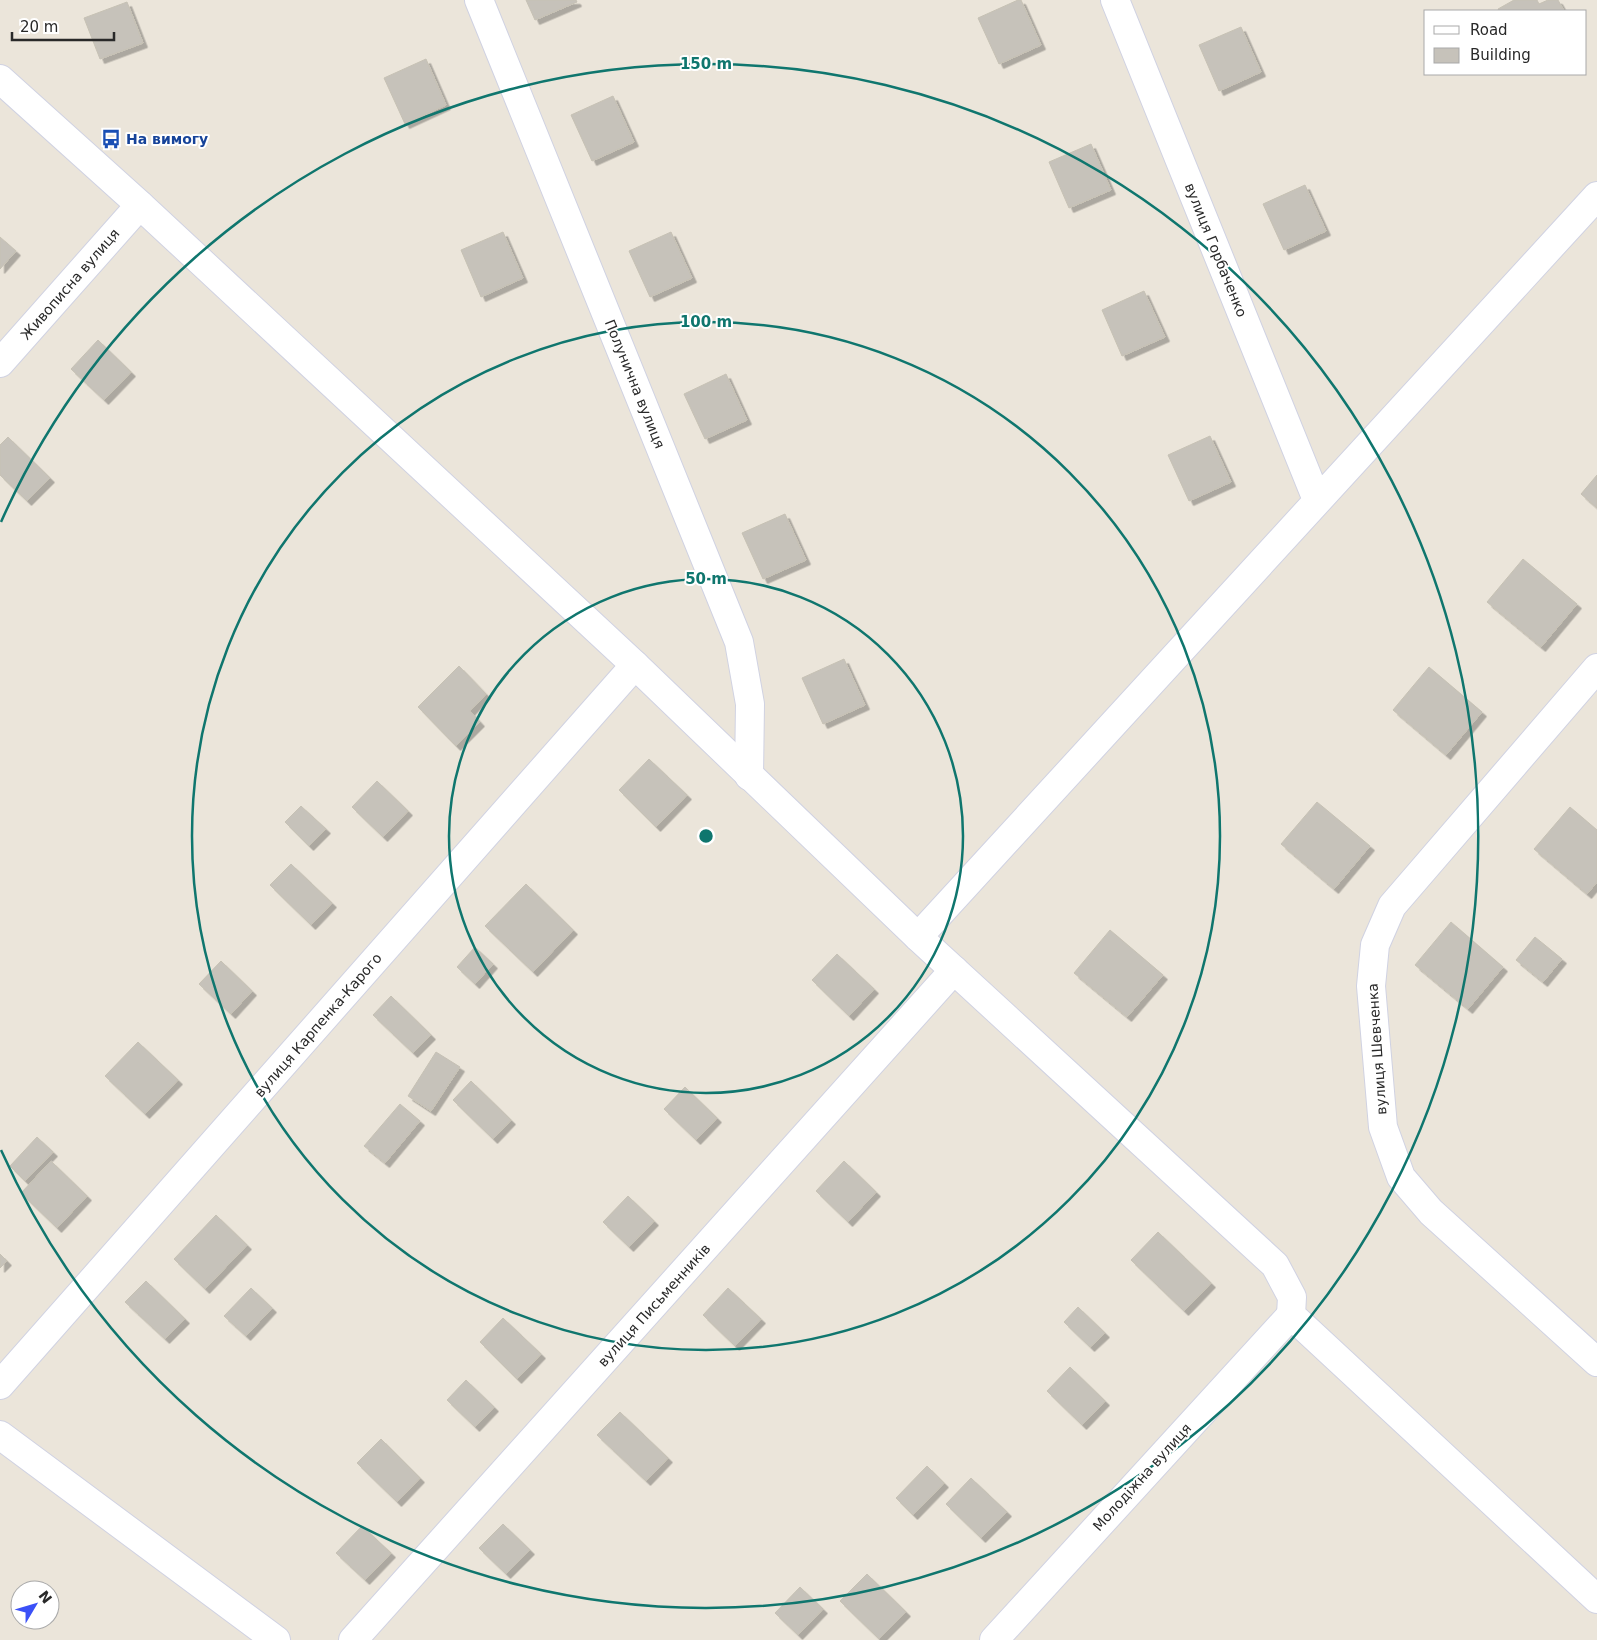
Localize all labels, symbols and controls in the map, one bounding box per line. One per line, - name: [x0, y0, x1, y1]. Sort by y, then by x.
- scale bar: [12, 10, 115, 42]
- legend: [1424, 10, 1587, 75]
- text: 20 m: [20, 18, 58, 36]
- text: Road: [1470, 21, 1508, 39]
- text: Building: [1470, 46, 1531, 64]
- text: 150 m: [680, 55, 732, 73]
- bus stop icon: На вимогу: [100, 128, 122, 150]
- place label: На вимогу: [126, 131, 208, 147]
- street label: вулиця Горбаченко: [1182, 181, 1250, 319]
- street label: Живописна вулиця: [17, 225, 123, 343]
- text: 100 m: [680, 313, 732, 331]
- street label: Полунична вулиця: [602, 317, 668, 451]
- text: 50 m: [685, 570, 727, 588]
- centre of rings: [697, 827, 715, 845]
- street label: вулиця Карпенка-Карого: [251, 950, 385, 1100]
- street label: вулиця Шевченка: [1364, 983, 1390, 1115]
- street label: вулиця Письменників: [595, 1240, 713, 1370]
- street label: Молодіжна вулиця: [1090, 1420, 1194, 1534]
- north arrow: [10, 1580, 60, 1630]
- text: N: [35, 1587, 55, 1607]

